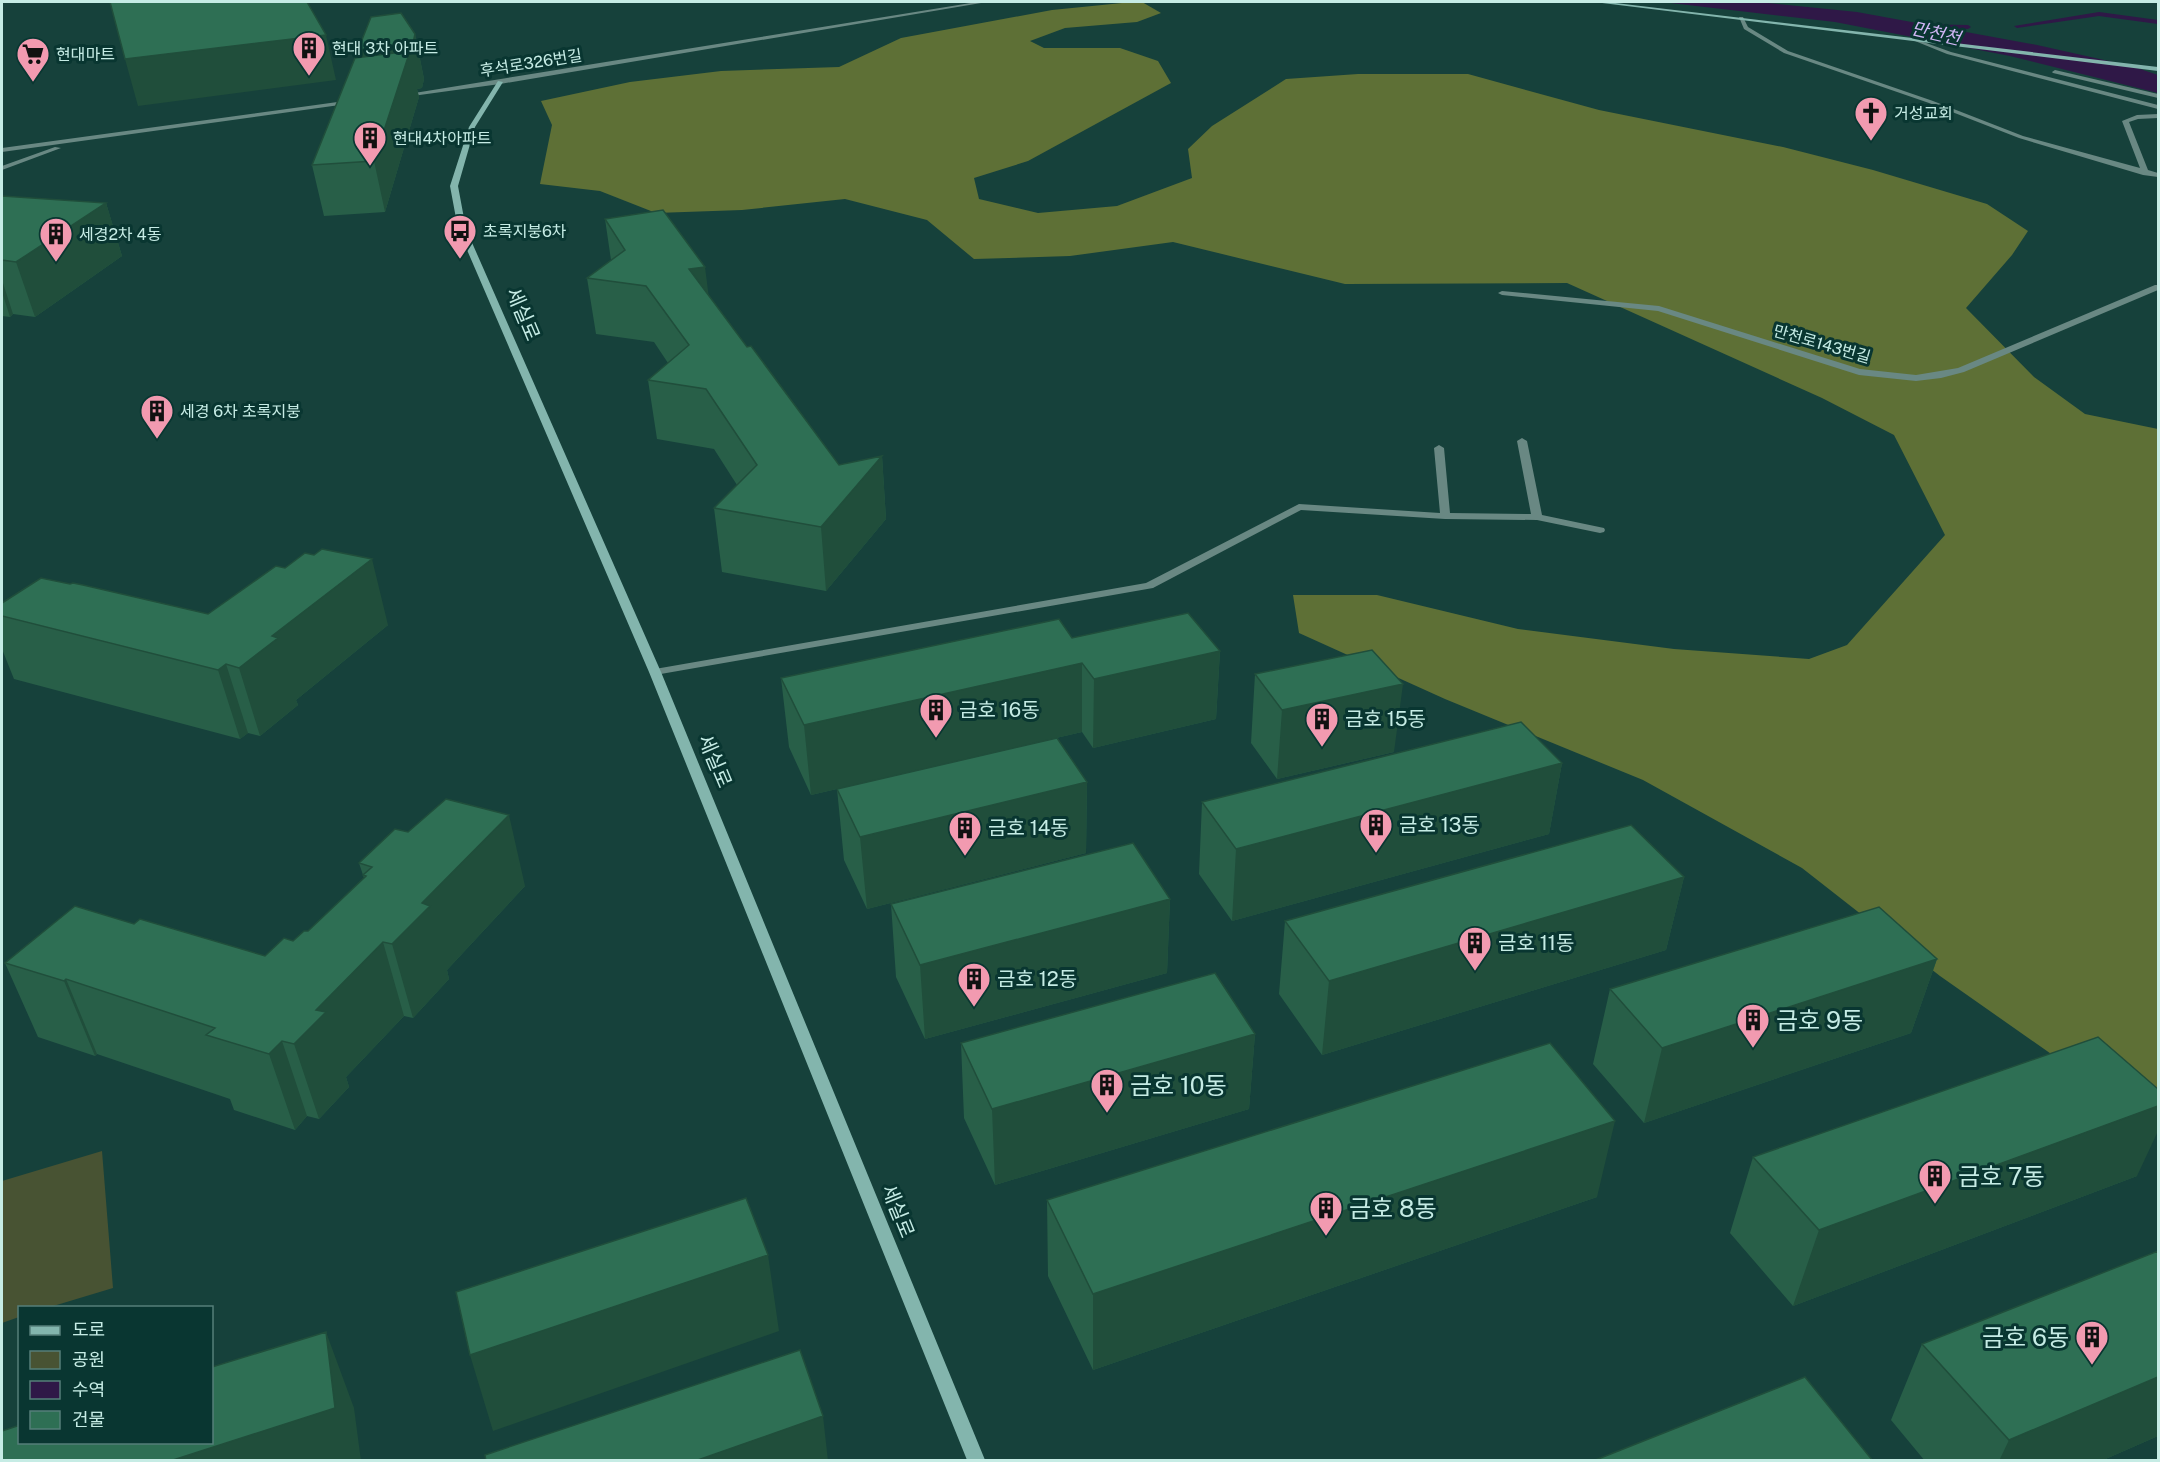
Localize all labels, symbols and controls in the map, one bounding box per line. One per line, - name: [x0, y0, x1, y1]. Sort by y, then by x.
- water label: 만천천: [1909, 17, 1965, 49]
- building icon: 현대 3차 아파트: [291, 30, 327, 77]
- supermarket icon: 현대마트: [15, 36, 51, 83]
- place label: 현대 3차 아파트: [332, 39, 438, 58]
- place label: 현대마트: [56, 45, 115, 64]
- street label: 후석로326번길: [479, 46, 583, 80]
- church icon: 거성교회: [1853, 95, 1889, 142]
- place label: 거성교회: [1894, 104, 1953, 123]
- building icon: 현대4차아파트: [352, 120, 388, 167]
- place label: 현대4차아파트: [393, 129, 491, 148]
- bus stop icon: 초록지붕6차: [442, 213, 478, 260]
- building icon: 세경2차 4동: [38, 216, 74, 263]
- place label: 초록지붕6차: [483, 222, 567, 241]
- place label: 세경2차 4동: [79, 225, 162, 244]
- street label: 세실로: [501, 284, 545, 344]
- street label: 만천로143번길: [1771, 321, 1873, 367]
- building icon: 세경 6차 초록지붕: [139, 393, 175, 440]
- place label: 세경 6차 초록지붕: [180, 402, 301, 421]
- building icon: 금호 16동: [918, 692, 954, 739]
- place label: 금호 16동: [959, 698, 1040, 722]
- building icon: 금호 15동: [1304, 701, 1340, 748]
- place label: 금호 15동: [1345, 707, 1426, 731]
- street label: 세실로: [693, 731, 737, 791]
- building icon: 금호 13동: [1358, 807, 1394, 854]
- building icon: 금호 14동: [947, 810, 983, 857]
- place label: 금호 13동: [1399, 813, 1480, 837]
- place label: 금호 14동: [988, 816, 1069, 840]
- building icon: 금호 11동: [1457, 925, 1493, 972]
- place label: 금호 11동: [1498, 931, 1574, 955]
- building icon: 금호 12동: [956, 961, 992, 1008]
- place label: 금호 12동: [997, 967, 1077, 991]
- building icon: 금호 9동: [1735, 1002, 1771, 1049]
- place label: 금호 9동: [1776, 1006, 1863, 1034]
- building icon: 금호 10동: [1089, 1067, 1125, 1114]
- place label: 금호 10동: [1130, 1071, 1227, 1099]
- building icon: 금호 7동: [1917, 1158, 1953, 1205]
- place label: 금호 7동: [1958, 1162, 2044, 1190]
- street label: 세실로: [877, 1181, 919, 1241]
- building icon: 금호 8동: [1308, 1190, 1344, 1237]
- place label: 금호 8동: [1349, 1194, 1437, 1222]
- legend: [18, 1306, 213, 1444]
- text: 도로: [72, 1319, 105, 1340]
- building icon: 금호 6동: [2074, 1319, 2110, 1366]
- place label: 금호 6동: [1982, 1323, 2069, 1351]
- text: 공원: [72, 1349, 105, 1370]
- text: 수역: [72, 1379, 105, 1400]
- text: 건물: [72, 1409, 105, 1430]

